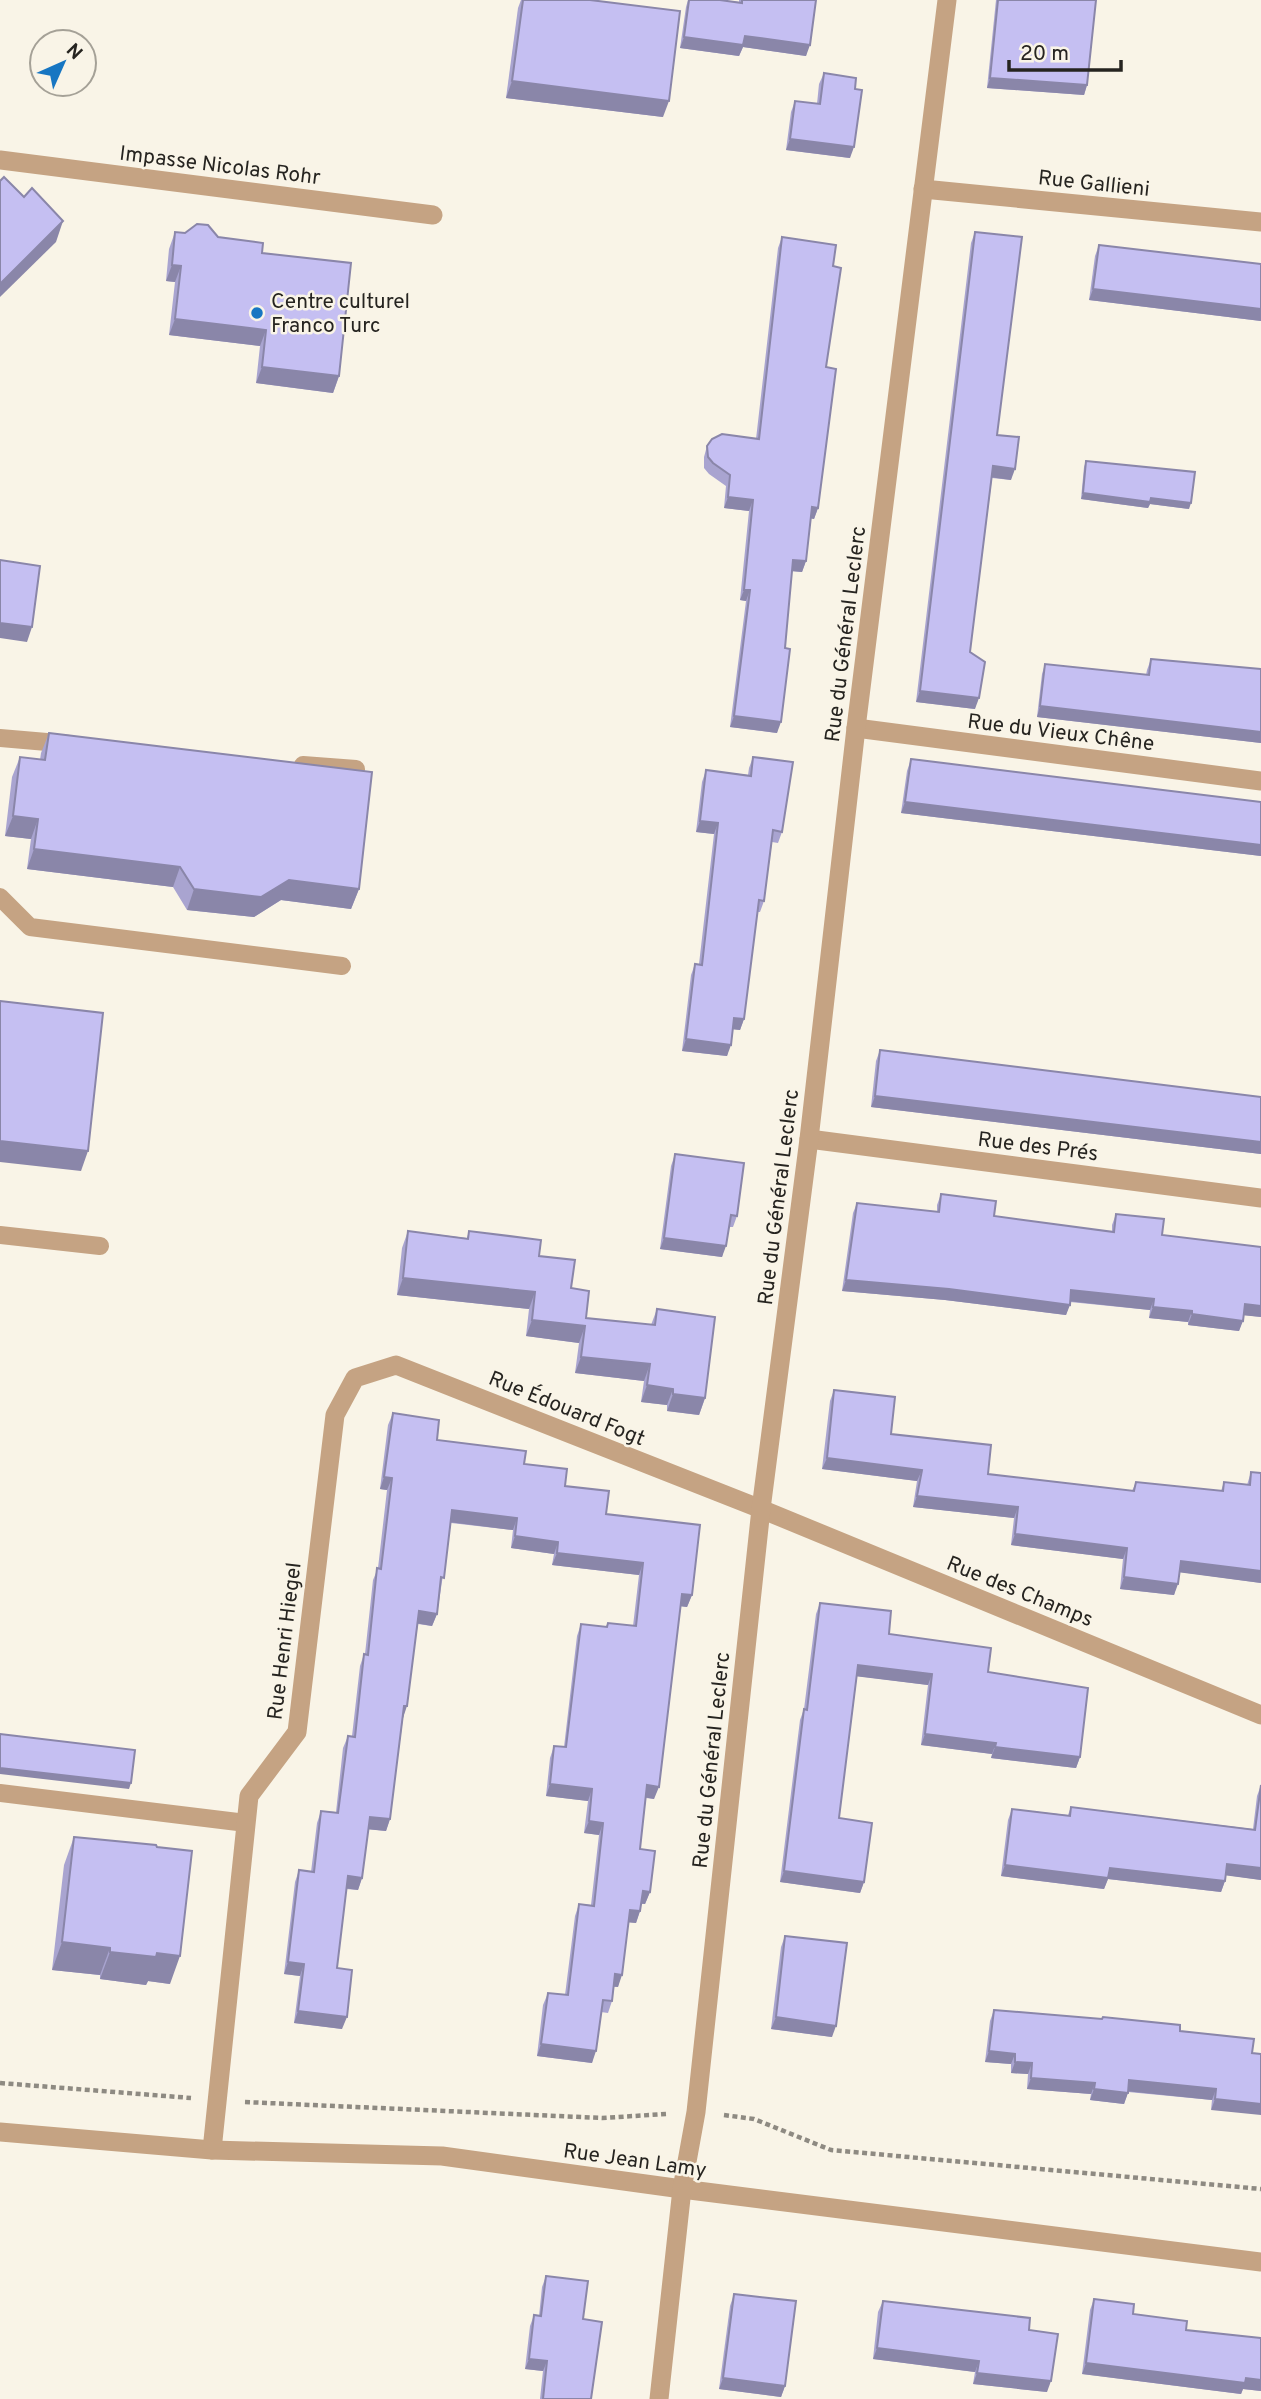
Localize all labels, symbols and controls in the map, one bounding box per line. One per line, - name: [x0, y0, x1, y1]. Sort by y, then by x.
- north arrow: [28, 28, 98, 98]
- scale bar: [1009, 28, 1121, 72]
- text: N: [60, 39, 87, 66]
- text: 20 m: [1020, 41, 1069, 68]
- street label: Impasse Nicolas Rohr: [118, 141, 322, 192]
- street label: Rue Gallieni: [1037, 165, 1151, 204]
- place label: Centre culturel Franco Turc: [271, 289, 410, 340]
- marker: Centre culturel Franco Turc: [249, 305, 265, 321]
- street label: Rue du Général Leclerc: [820, 525, 873, 744]
- street label: Rue du Vieux Chêne: [966, 709, 1156, 758]
- street label: Rue du Général Leclerc: [753, 1088, 806, 1307]
- street label: Rue des Prés: [976, 1127, 1100, 1168]
- street label: Rue Édouard Fogt: [484, 1365, 649, 1453]
- street label: Rue des Champs: [942, 1551, 1097, 1634]
- street label: Rue Henri Hiegel: [262, 1561, 309, 1721]
- street label: Rue du Général Leclerc: [688, 1651, 737, 1870]
- street label: Rue Jean Lamy: [561, 2138, 708, 2185]

